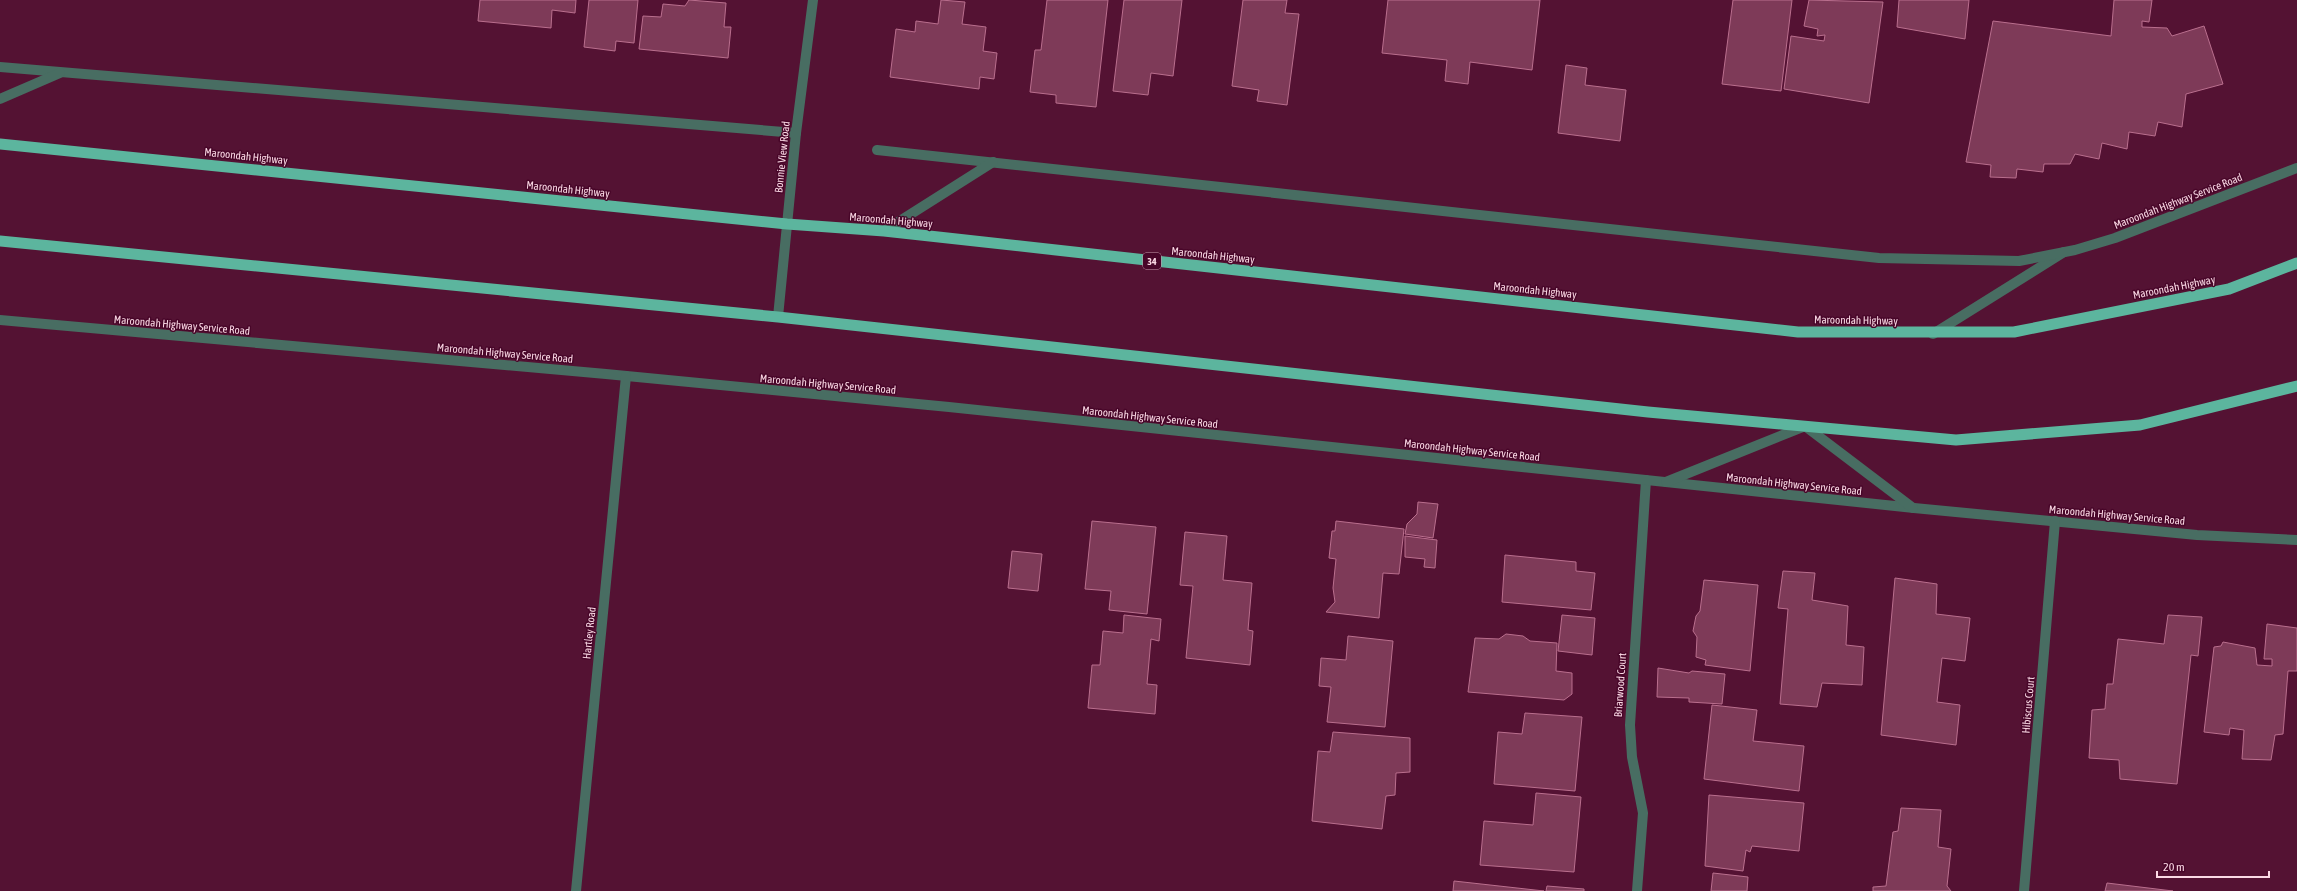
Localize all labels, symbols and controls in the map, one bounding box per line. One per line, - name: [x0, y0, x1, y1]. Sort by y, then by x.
- street label: Bonnie View Road: [772, 121, 792, 193]
- street label: Maroondah Highway: [204, 146, 289, 166]
- street label: Maroondah Highway Service Road: [2112, 171, 2244, 231]
- street label: Maroondah Highway: [526, 179, 611, 199]
- street label: Maroondah Highway: [849, 210, 934, 230]
- street label: Maroondah Highway: [1171, 245, 1256, 265]
- road number: 34: [1143, 253, 1161, 269]
- street label: Maroondah Highway: [2132, 273, 2217, 301]
- street label: Maroondah Highway: [1493, 280, 1578, 300]
- street label: Maroondah Highway Service Road: [113, 313, 251, 337]
- street label: Maroondah Highway: [1814, 313, 1898, 327]
- street label: Maroondah Highway Service Road: [436, 341, 574, 365]
- street label: Maroondah Highway Service Road: [759, 372, 897, 396]
- street label: Maroondah Highway Service Road: [1081, 404, 1219, 430]
- street label: Maroondah Highway Service Road: [1403, 437, 1541, 463]
- street label: Maroondah Highway Service Road: [1725, 471, 1863, 497]
- street label: Maroondah Highway Service Road: [2048, 503, 2186, 527]
- street label: Hartley Road: [580, 606, 598, 660]
- street label: Briarwood Court: [1612, 652, 1628, 718]
- street label: Hibiscus Court: [2020, 676, 2036, 734]
- scale bar: [2157, 853, 2269, 879]
- text: 20 m: [2163, 860, 2185, 874]

